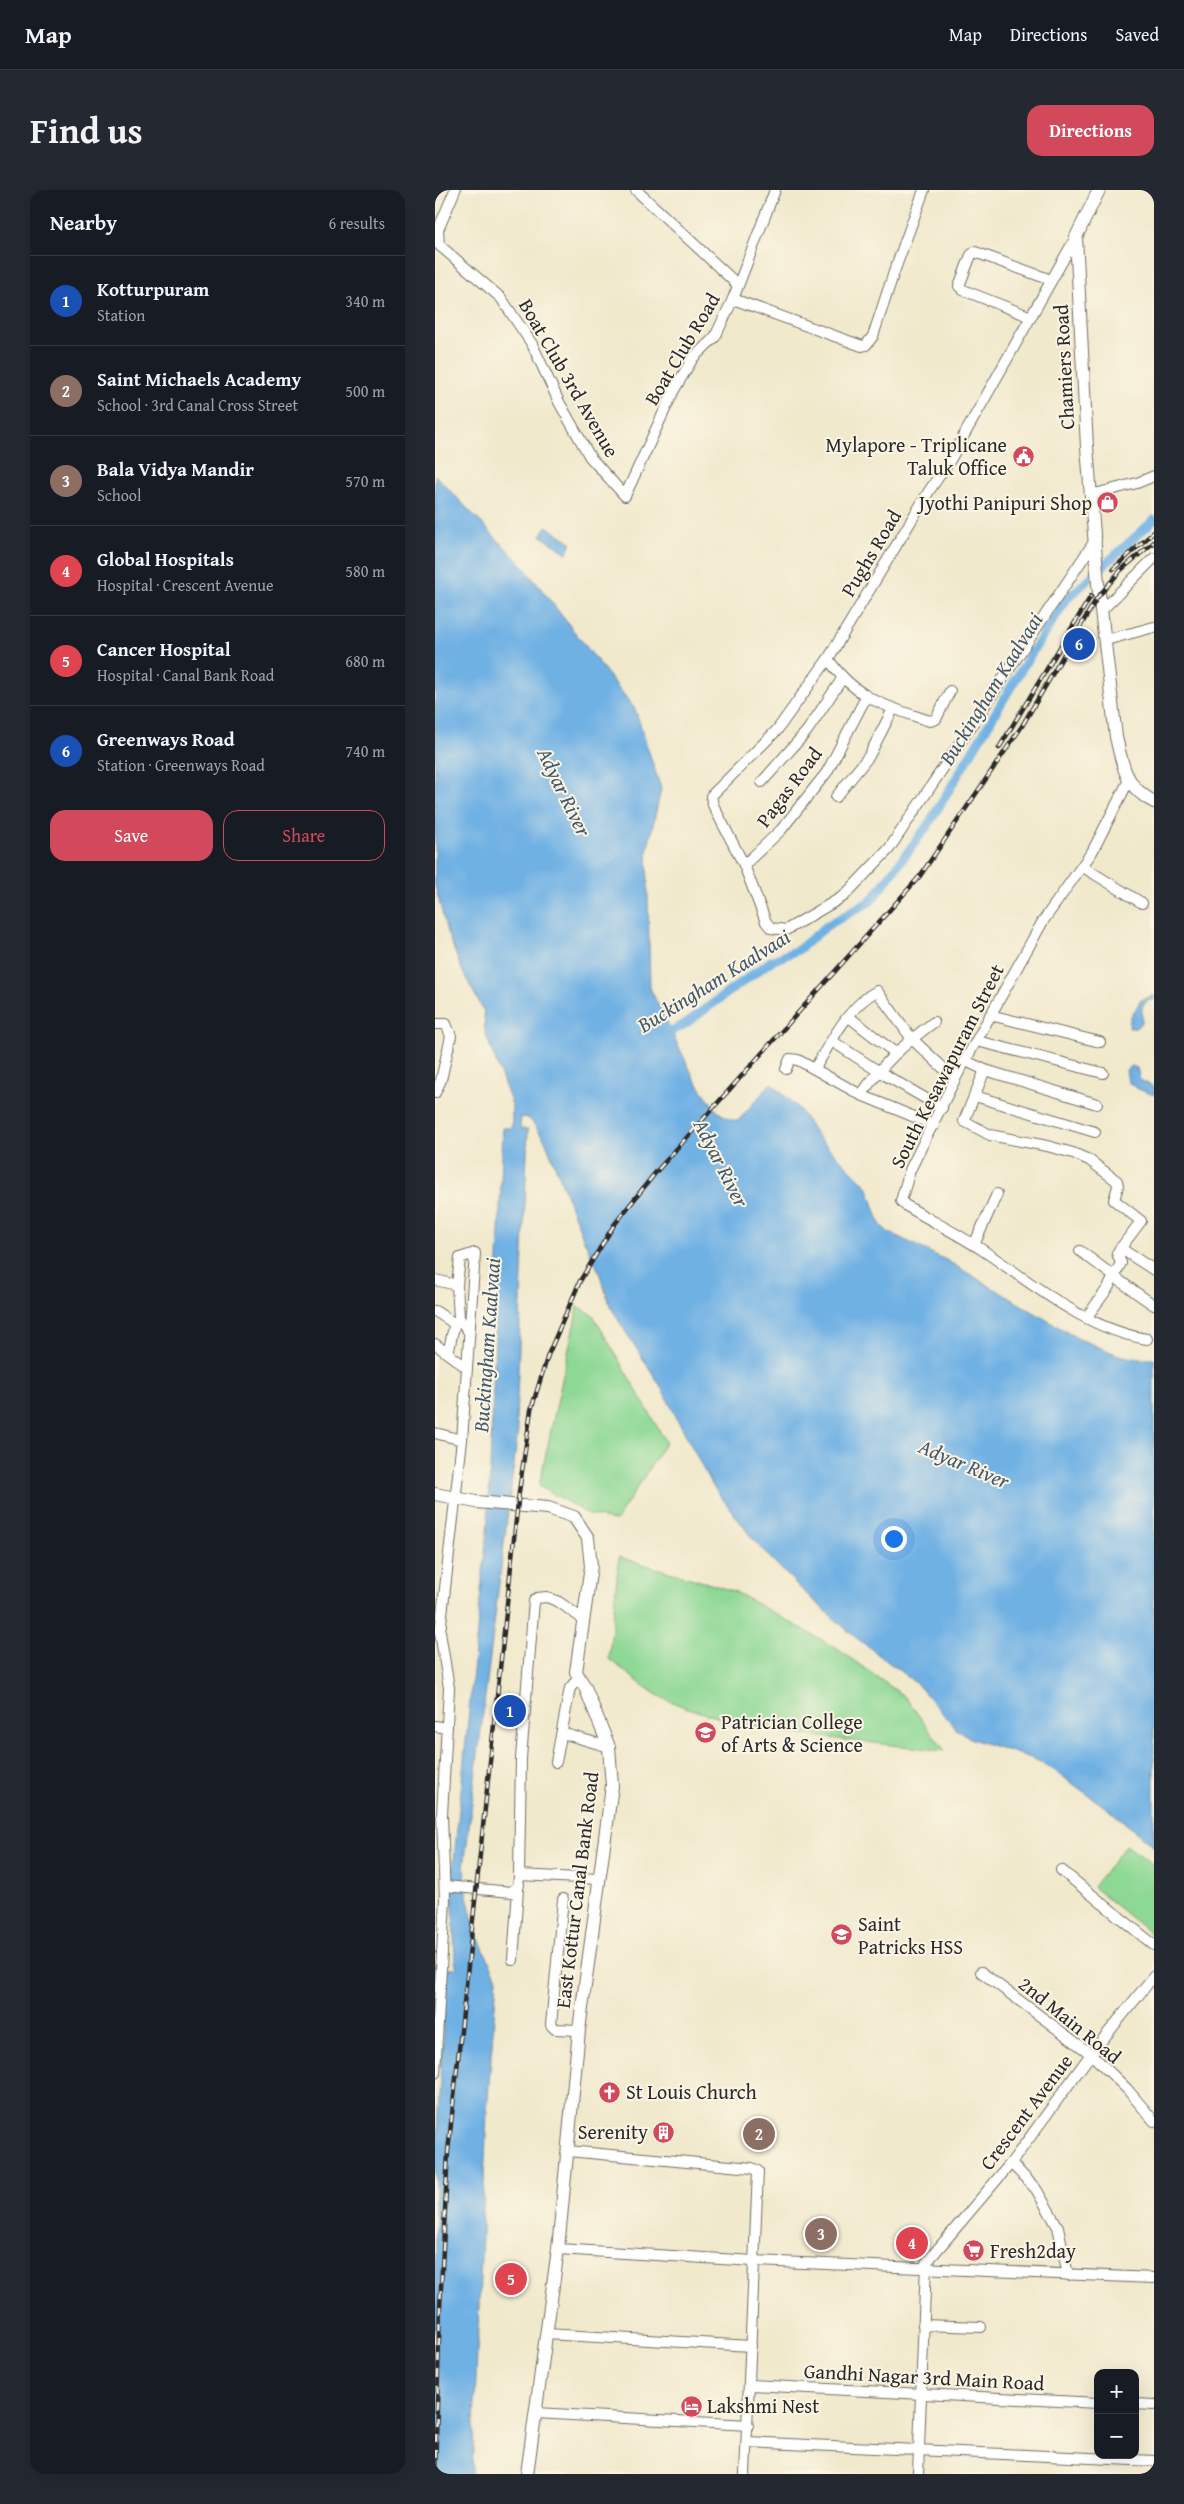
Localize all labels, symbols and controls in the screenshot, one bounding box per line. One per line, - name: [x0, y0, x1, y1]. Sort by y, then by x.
- text: Map: [25, 17, 72, 52]
- text: Map: [949, 21, 982, 48]
- text: Directions: [1010, 21, 1087, 48]
- text: Saved: [1115, 21, 1159, 48]
- text: Find us: [30, 105, 143, 156]
- button: Directions: [1027, 105, 1154, 156]
- text: Nearby: [50, 207, 117, 238]
- text: 6 results: [328, 211, 385, 235]
- text: Kotturpuram: [97, 275, 209, 303]
- street label: Boat Club Road: [637, 287, 727, 410]
- text: 1: [62, 289, 70, 313]
- text: 340 m: [345, 289, 385, 313]
- street label: Boat Club 3rd Avenue: [512, 293, 627, 462]
- text: Station: [97, 303, 145, 327]
- street label: Chamiers Road: [1046, 303, 1081, 430]
- text: Saint Michaels Academy: [97, 365, 301, 393]
- text: 2: [62, 379, 70, 403]
- text: 500 m: [345, 379, 385, 403]
- text: School · 3rd Canal Cross Street: [97, 393, 298, 417]
- place label: Mylapore - Triplicane Taluk Office: [826, 430, 1007, 482]
- public building icon: Mylapore - Triplicane Taluk Office: [1011, 444, 1035, 468]
- text: Bala Vidya Mandir: [97, 455, 254, 483]
- text: 3: [62, 469, 70, 493]
- text: 570 m: [345, 469, 385, 493]
- text: School: [97, 483, 141, 507]
- place label: Jyothi Panipuri Shop: [916, 488, 1092, 517]
- shop icon: Jyothi Panipuri Shop: [1096, 491, 1120, 515]
- street label: Pughs Road: [833, 503, 908, 602]
- text: Global Hospitals: [97, 545, 234, 573]
- text: 4: [62, 559, 70, 583]
- text: 580 m: [345, 559, 385, 583]
- text: Hospital · Crescent Avenue: [97, 573, 274, 597]
- water label: Buckingham Kaalvaai: [931, 606, 1050, 772]
- pin: 6: [1063, 625, 1095, 663]
- text: Cancer Hospital: [97, 635, 231, 663]
- text: 5: [62, 649, 70, 673]
- text: 680 m: [345, 649, 385, 673]
- text: Hospital · Canal Bank Road: [97, 663, 274, 687]
- text: Greenways Road: [97, 725, 235, 753]
- text: 6: [62, 739, 70, 763]
- text: 740 m: [345, 739, 385, 763]
- street label: Pagas Road: [749, 740, 829, 833]
- water label: Adyar River: [529, 741, 600, 843]
- text: Station · Greenways Road: [97, 753, 265, 777]
- button: Save: [50, 810, 213, 861]
- button: Share: [223, 810, 385, 861]
- water label: Buckingham Kaalvaai: [631, 921, 797, 1041]
- street label: South Kesawapuram Street: [882, 959, 1011, 1173]
- water label: Adyar River: [685, 1112, 757, 1213]
- water label: Buckingham Kaalvaai: [465, 1256, 508, 1434]
- water label: Adyar River: [913, 1430, 1015, 1497]
- your location: [881, 1526, 907, 1552]
- pin: 1: [494, 1692, 526, 1730]
- place label: Patrician College of Arts & Science: [721, 1707, 863, 1759]
- school or university icon: Patrician College of Arts & Science: [693, 1721, 717, 1745]
- street label: East Kottur Canal Bank Road: [548, 1770, 605, 2010]
- place label: Saint Patricks HSS: [858, 1909, 963, 1961]
- school or university icon: Saint Patricks HSS: [830, 1923, 854, 1947]
- street label: 2nd Main Road: [1013, 1969, 1128, 2070]
- street label: Crescent Avenue: [972, 2048, 1079, 2176]
- place label: St Louis Church: [626, 2077, 757, 2106]
- church icon: St Louis Church: [598, 2080, 622, 2104]
- pin: 2: [743, 2115, 775, 2153]
- place label: Serenity: [578, 2117, 648, 2146]
- building icon: Serenity: [652, 2120, 676, 2144]
- pin: 3: [805, 2215, 837, 2253]
- pin: 4: [896, 2224, 928, 2262]
- place label: Fresh2day: [990, 2236, 1076, 2265]
- supermarket icon: Fresh2day: [962, 2239, 986, 2263]
- pin: 5: [495, 2260, 527, 2298]
- street label: Gandhi Nagar 3rd Main Road: [803, 2356, 1045, 2397]
- map controls: [1094, 2369, 1139, 2459]
- button: +: [1094, 2369, 1139, 2414]
- place label: Lakshmi Nest: [707, 2391, 819, 2420]
- hotel icon: Lakshmi Nest: [679, 2394, 703, 2418]
- button: −: [1094, 2414, 1139, 2459]

